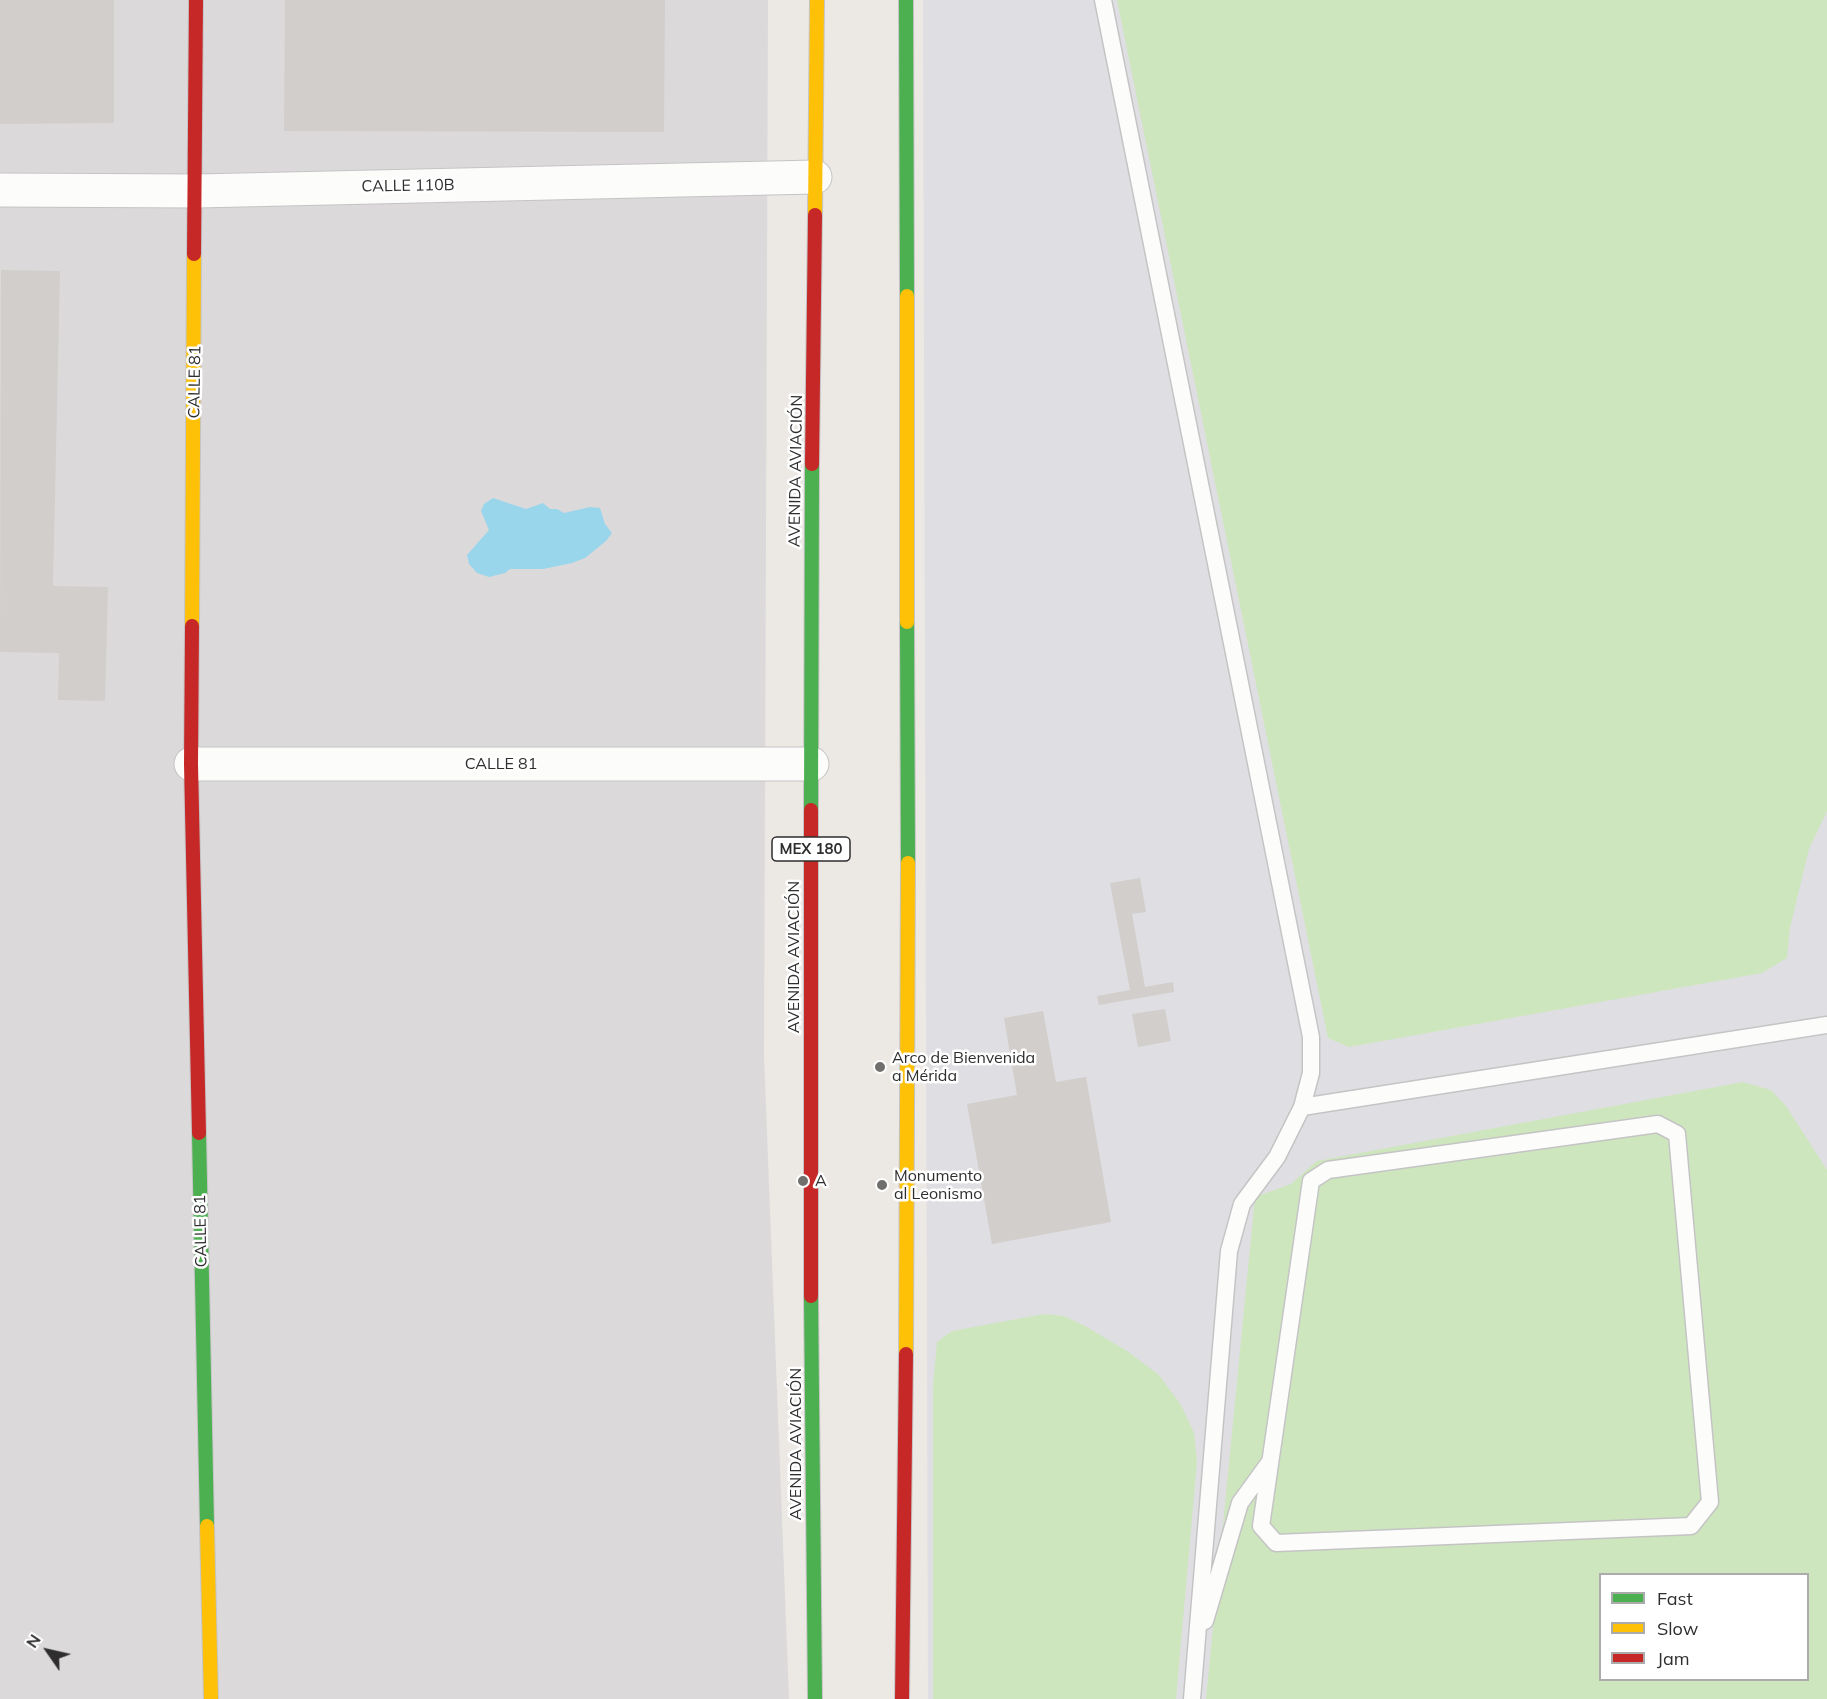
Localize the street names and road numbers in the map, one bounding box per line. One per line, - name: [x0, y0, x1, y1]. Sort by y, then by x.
- street label: CALLE 110B: [361, 176, 455, 196]
- street label: CALLE 81: [185, 346, 205, 418]
- street label: AVENIDA AVIACIÓN: [785, 395, 807, 547]
- street label: CALLE 81: [465, 754, 537, 774]
- road number: MEX 180: [772, 837, 850, 861]
- street label: AVENIDA AVIACIÓN: [784, 881, 804, 1033]
- street label: CALLE 81: [191, 1195, 211, 1267]
- street label: AVENIDA AVIACIÓN: [786, 1368, 806, 1520]

